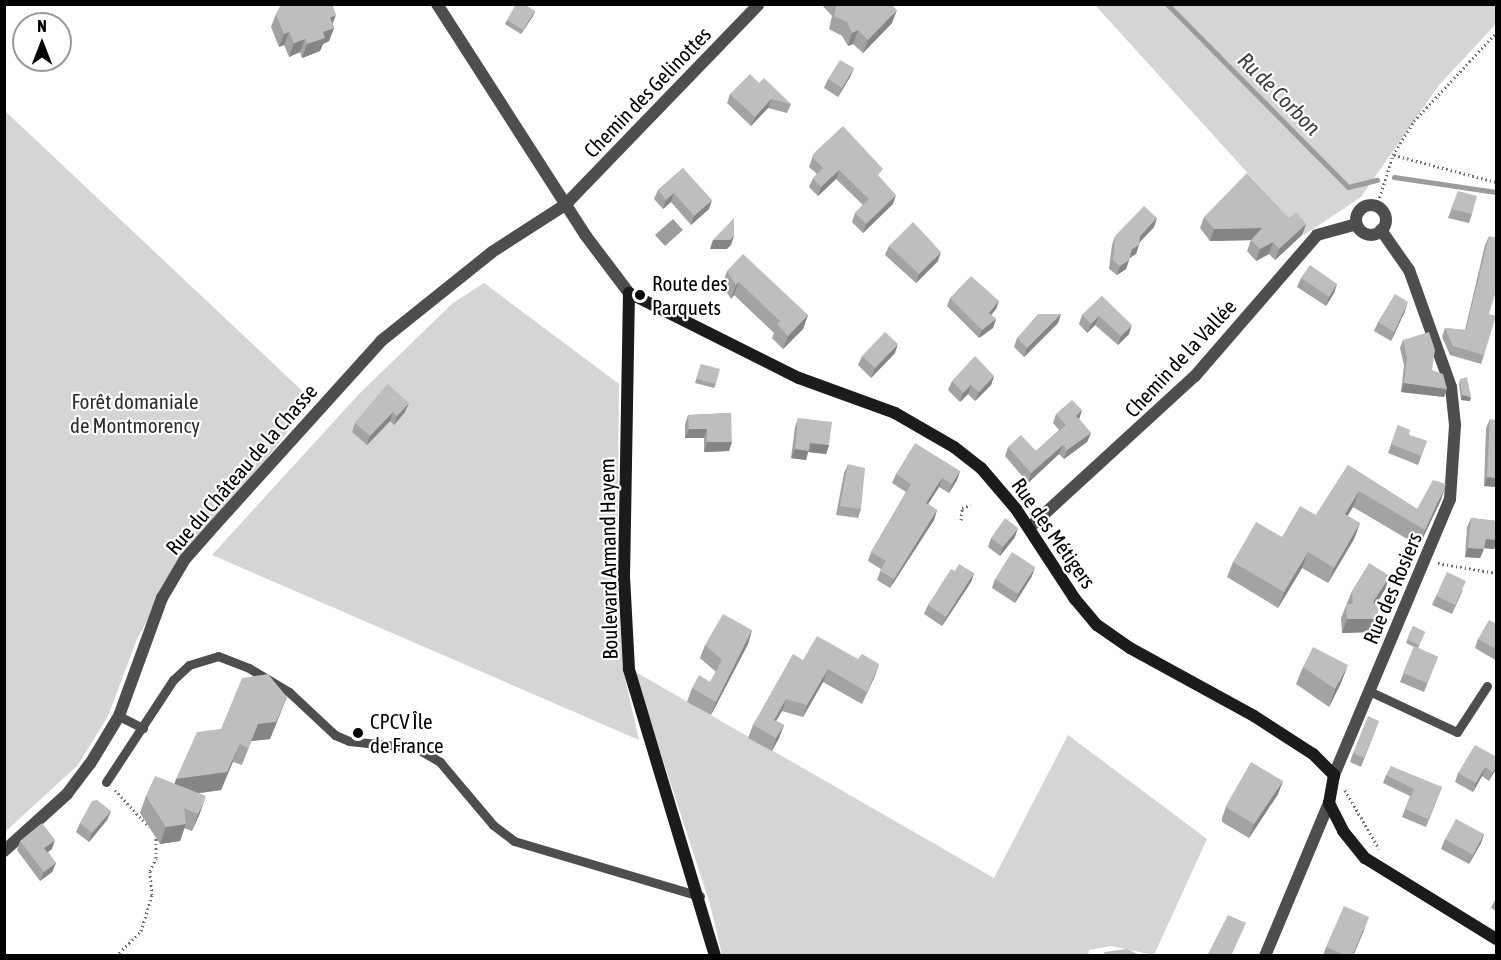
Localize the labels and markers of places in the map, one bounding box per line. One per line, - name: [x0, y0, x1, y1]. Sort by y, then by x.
- place label: Route des Parquets: [652, 270, 728, 320]
- marker: Route des Parquets: [633, 288, 647, 302]
- place label: CPCV Île de France: [370, 708, 443, 758]
- marker: CPCV Île de France: [351, 726, 365, 740]

